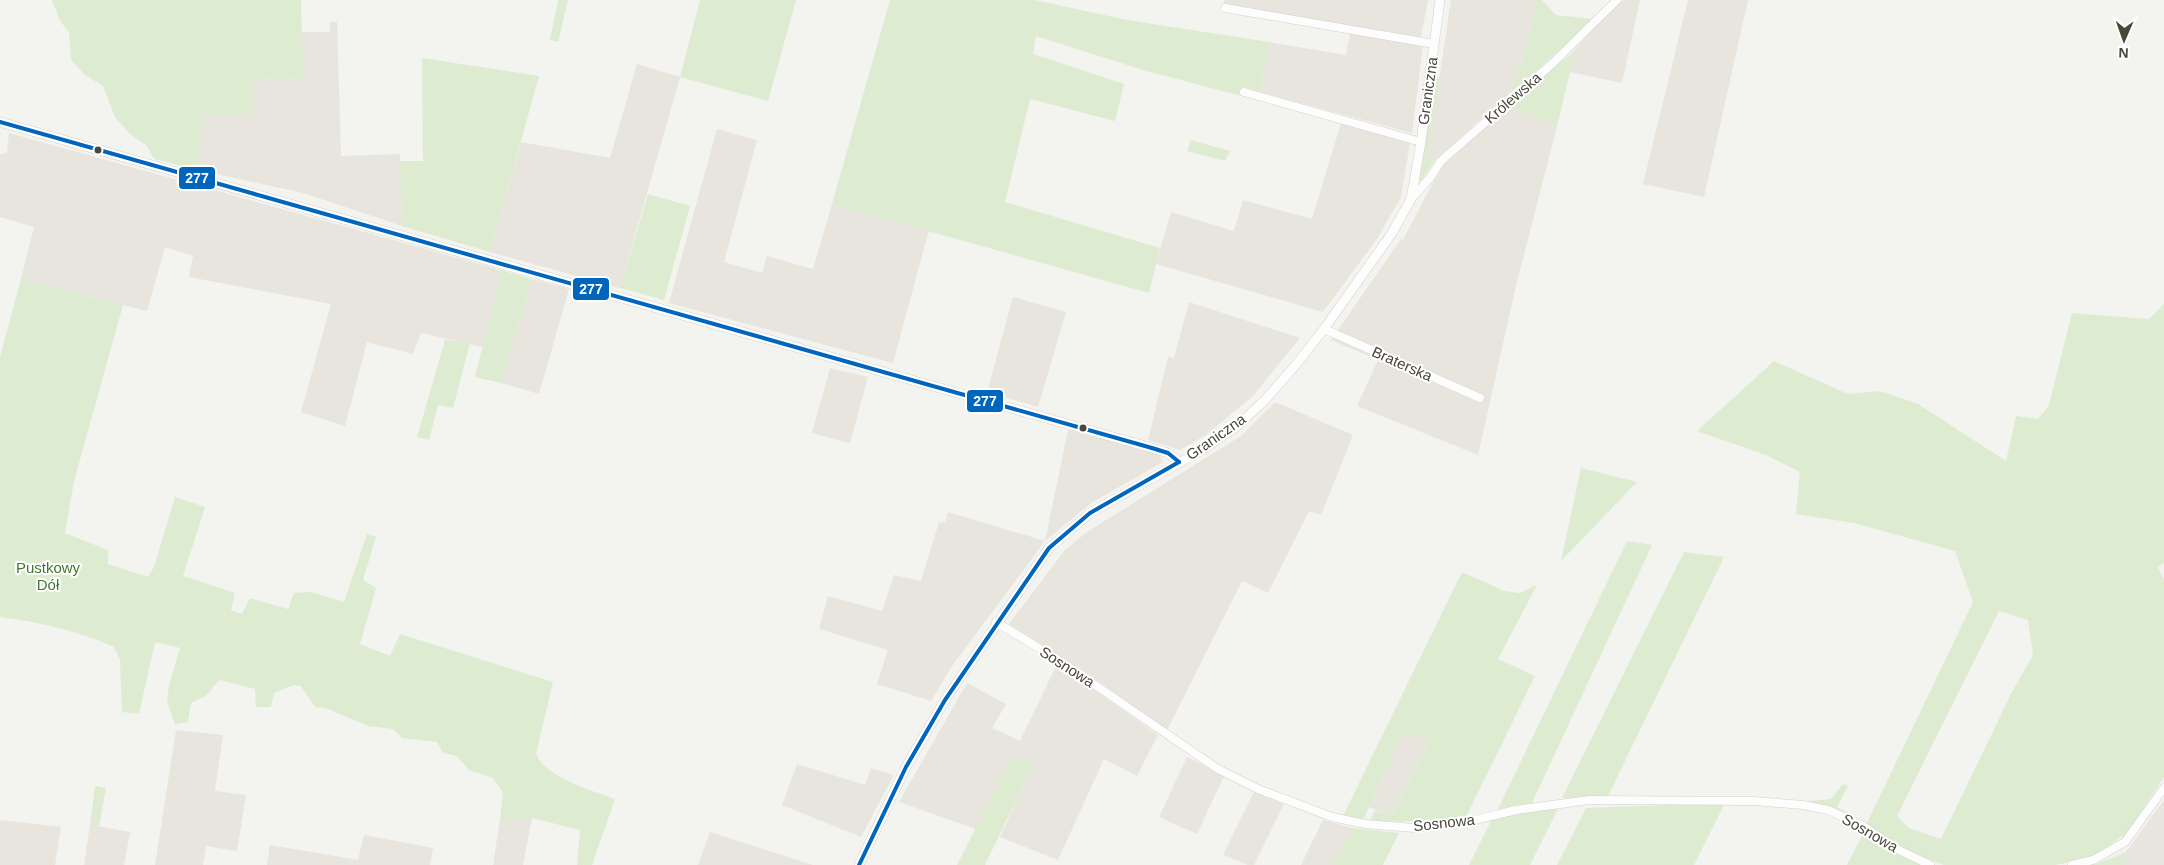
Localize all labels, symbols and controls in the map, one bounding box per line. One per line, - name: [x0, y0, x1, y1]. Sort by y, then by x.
- north arrow: [2099, 15, 2149, 65]
- text: N: [2118, 45, 2129, 61]
- street label: Graniczna: [1414, 55, 1441, 126]
- street label: Królewska: [1481, 68, 1545, 127]
- unlabelled marker: [93, 145, 103, 155]
- line badge: 277: [178, 166, 216, 190]
- text: 277: [185, 170, 209, 186]
- line badge: 277: [572, 277, 610, 301]
- text: 277: [579, 281, 603, 297]
- street label: Braterska: [1369, 343, 1436, 385]
- line badge: 277: [966, 389, 1004, 413]
- text: 277: [973, 393, 997, 409]
- street label: Graniczna: [1183, 410, 1249, 463]
- unlabelled marker: [1078, 423, 1088, 433]
- park label: Pustkowy Dół: [16, 559, 81, 593]
- street label: Sosnowa: [1037, 643, 1098, 691]
- street label: Sosnowa: [1839, 810, 1902, 856]
- street label: Sosnowa: [1412, 811, 1476, 834]

